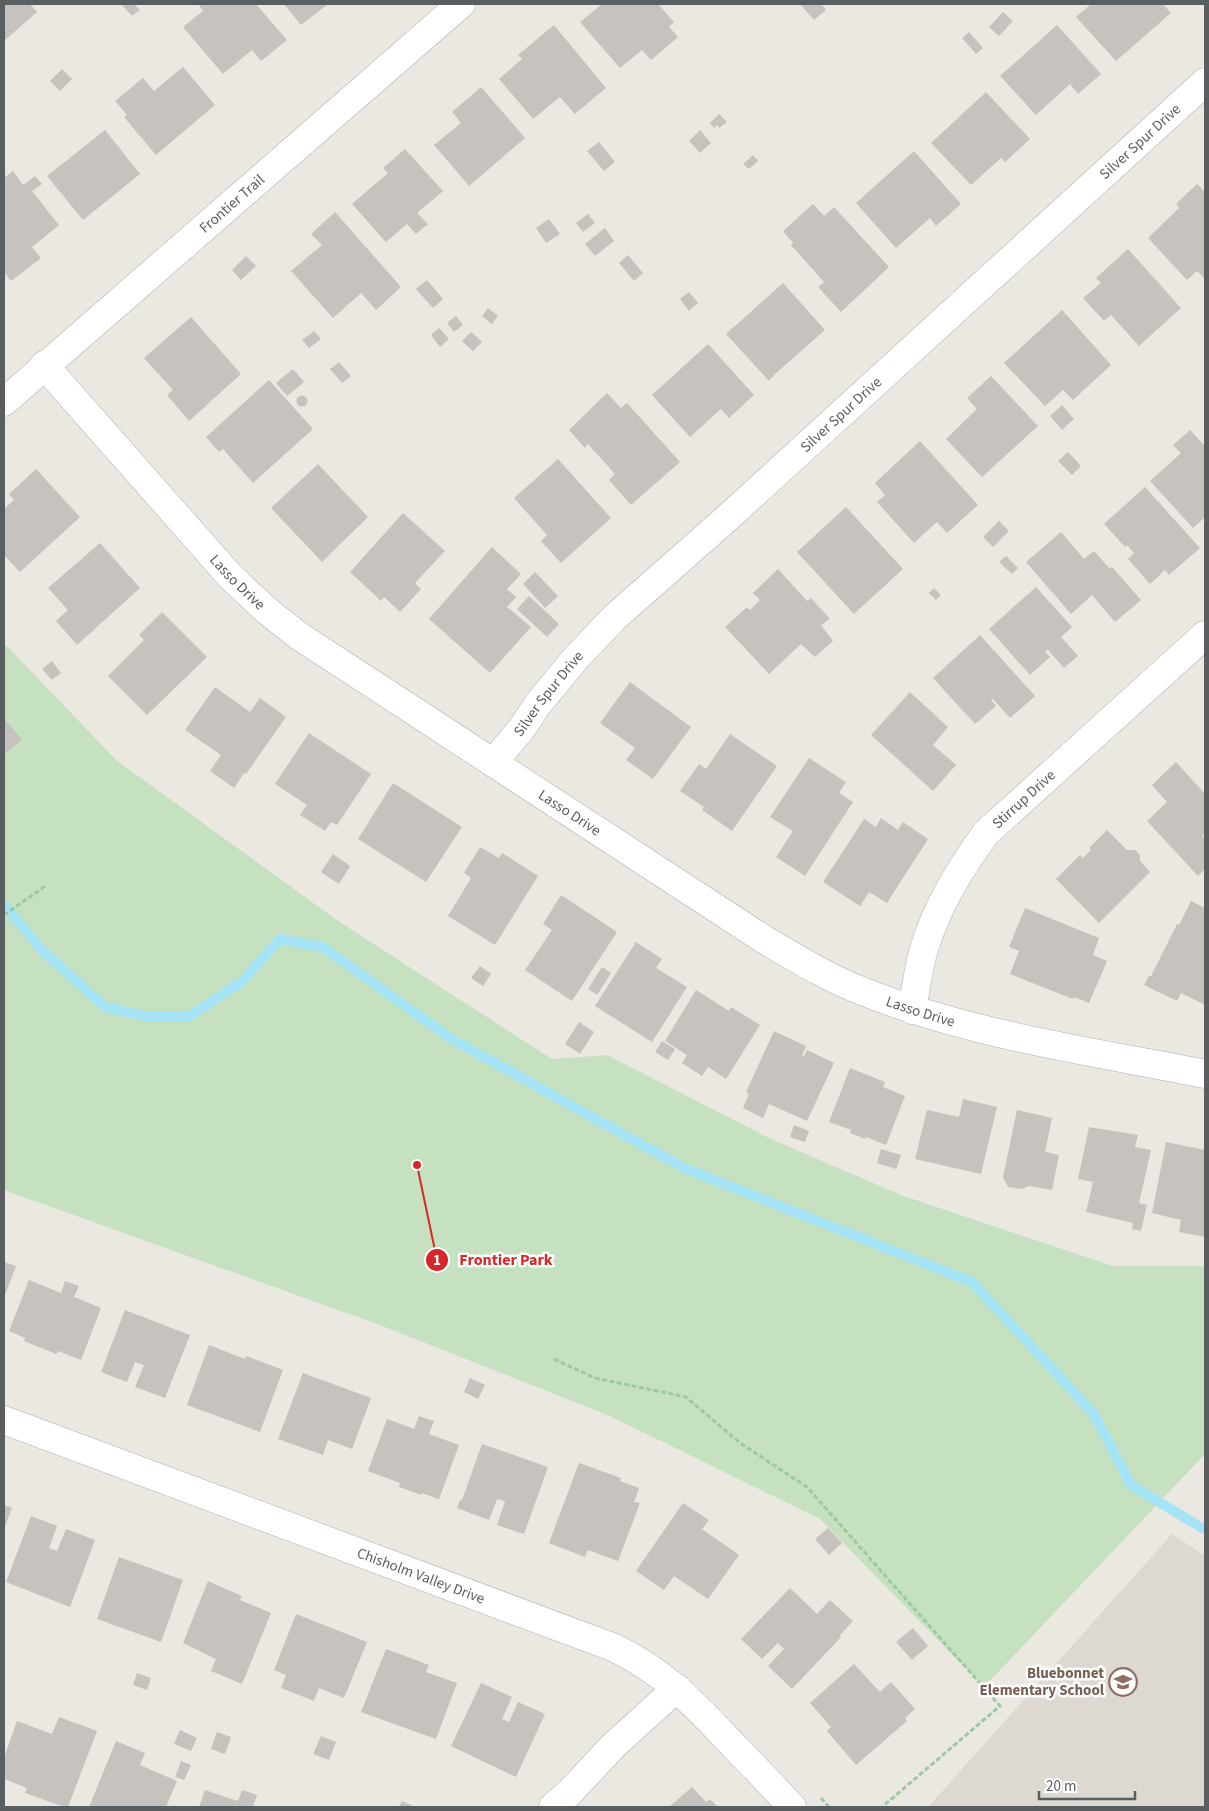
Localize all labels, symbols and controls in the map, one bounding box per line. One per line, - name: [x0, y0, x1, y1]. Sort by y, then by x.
- street label: Silver Spur Drive: [1095, 99, 1185, 184]
- street label: Frontier Trail: [195, 169, 269, 238]
- street label: Silver Spur Drive: [796, 372, 886, 457]
- street label: Lasso Drive: [205, 550, 270, 615]
- street label: Silver Spur Drive: [509, 646, 588, 741]
- street label: Stirrup Drive: [987, 765, 1060, 833]
- street label: Lasso Drive: [534, 784, 605, 841]
- street label: Lasso Drive: [883, 991, 957, 1032]
- callout: Frontier Park: [424, 1244, 562, 1275]
- text: Frontier Park: [459, 1249, 553, 1271]
- text: 1: [433, 1250, 441, 1271]
- street label: Chisholm Valley Drive: [354, 1542, 488, 1609]
- place label: Bluebonnet Elementary School: [979, 1663, 1105, 1701]
- school or university icon: Bluebonnet Elementary School: [1108, 1667, 1138, 1697]
- scale bar: [1039, 1768, 1135, 1800]
- text: 20 m: [1046, 1776, 1076, 1797]

